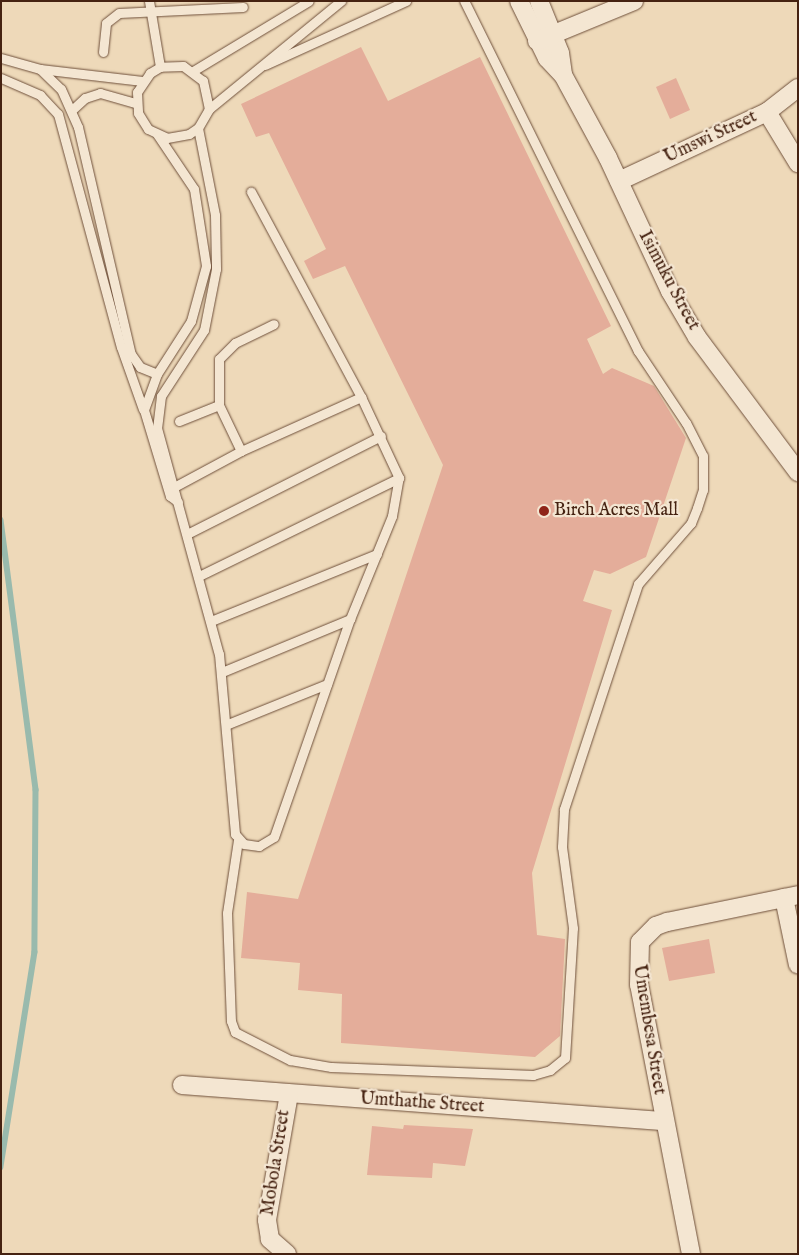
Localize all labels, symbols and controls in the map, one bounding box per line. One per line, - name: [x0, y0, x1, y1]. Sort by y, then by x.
- street label: Umswi Street: [661, 107, 761, 169]
- street label: Isimuku Street: [633, 228, 703, 334]
- place label: Birch Acres Mall: [554, 500, 678, 522]
- marker: Birch Acres Mall: [538, 505, 550, 517]
- street label: Umembesa Street: [627, 963, 669, 1097]
- street label: Umthathe Street: [359, 1089, 485, 1119]
- street label: Mobola Street: [258, 1108, 296, 1218]

